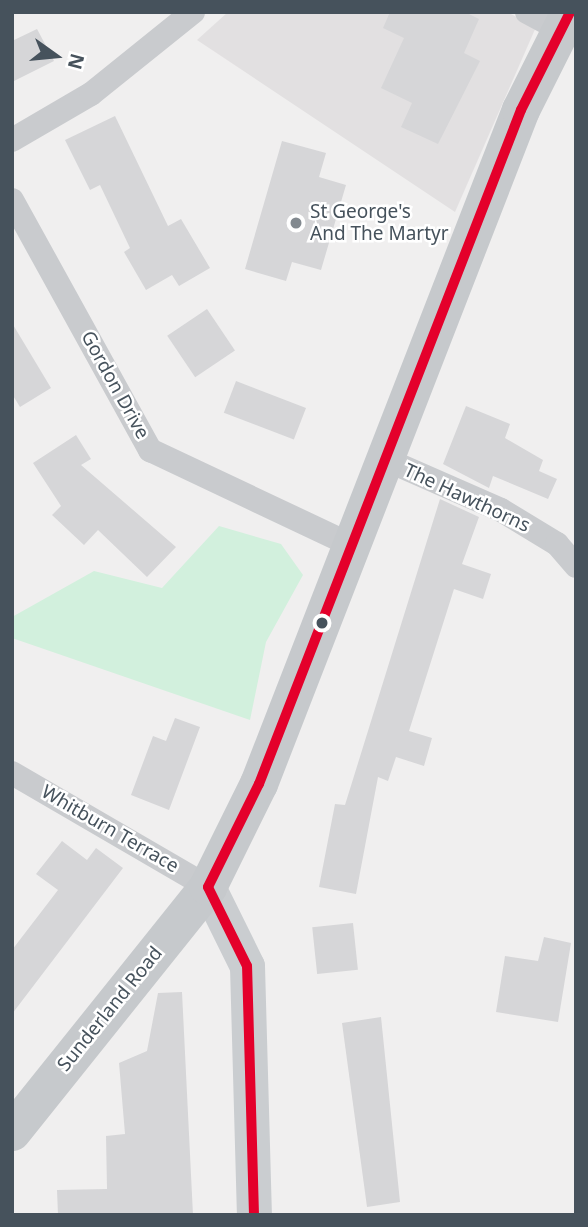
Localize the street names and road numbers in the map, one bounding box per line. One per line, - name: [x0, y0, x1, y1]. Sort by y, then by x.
- street label: Gordon Drive: [76, 327, 154, 443]
- street label: The Hawthorns: [400, 459, 534, 537]
- street label: Whitburn Terrace: [37, 780, 183, 878]
- street label: Sunderland Road: [53, 942, 167, 1076]

